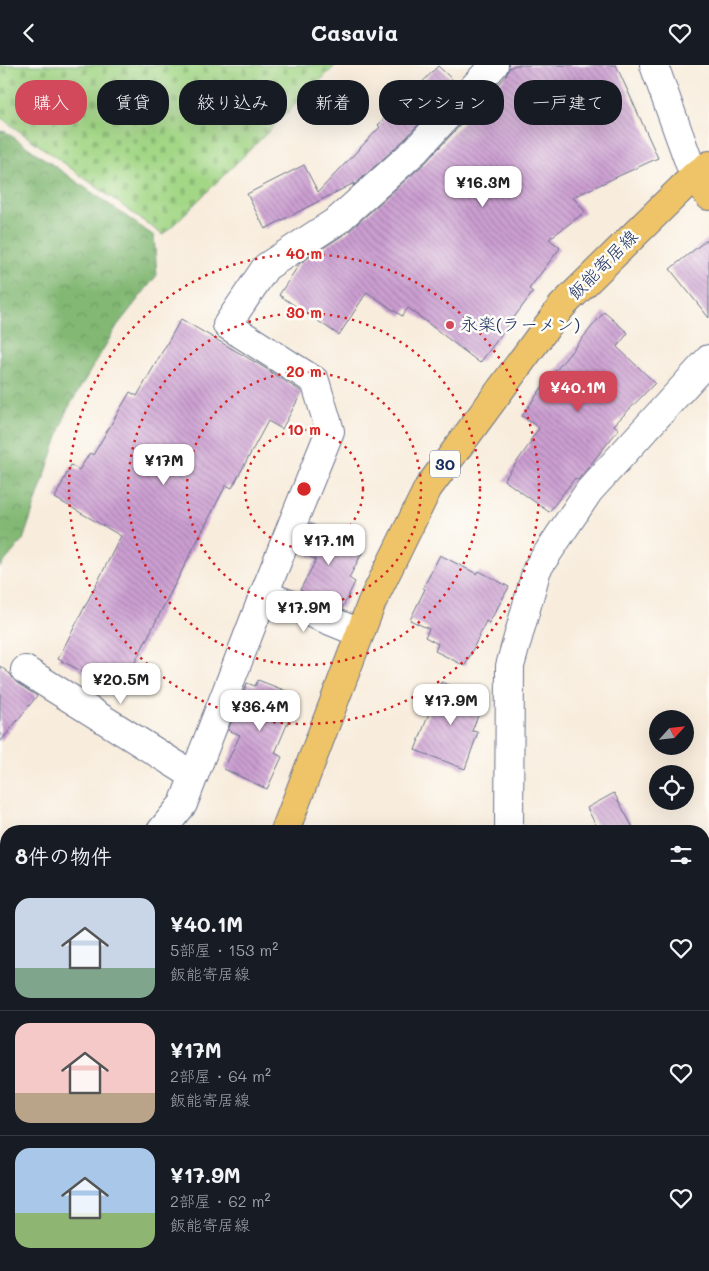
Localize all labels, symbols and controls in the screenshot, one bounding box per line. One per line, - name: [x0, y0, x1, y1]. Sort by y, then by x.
- text: Casavia: [311, 18, 398, 47]
- icon: back: [15, 19, 43, 47]
- icon: heart: [666, 19, 694, 47]
- chip: 購入: [15, 80, 87, 125]
- chip: 賃貸: [97, 80, 169, 125]
- chip: 絞り込み: [179, 80, 287, 125]
- chip: 新着: [297, 80, 369, 125]
- chip: マンション: [379, 80, 504, 125]
- chip: 一戸建て: [514, 80, 622, 125]
- pin: ¥16.3M: [442, 165, 524, 208]
- text: ¥16.3M: [456, 171, 510, 192]
- street label: 飯能寄居線: [562, 224, 643, 305]
- text: 40 m: [286, 243, 322, 263]
- text: 30 m: [286, 302, 322, 322]
- place label: 永楽(ラーメン): [460, 312, 580, 336]
- marker: 永楽(ラーメン): [444, 319, 456, 331]
- text: 20 m: [286, 361, 322, 381]
- pin: ¥40.1M: [537, 371, 619, 413]
- text: ¥40.1M: [550, 376, 606, 397]
- text: 10 m: [287, 419, 321, 439]
- pin: ¥17M: [134, 443, 194, 486]
- text: ¥17M: [144, 449, 184, 470]
- road number: 30: [430, 451, 460, 477]
- centre of rings: [295, 480, 313, 498]
- pin: ¥17.1M: [288, 523, 370, 566]
- text: ¥17.1M: [303, 529, 355, 550]
- pin: ¥17.9M: [263, 591, 345, 633]
- text: ¥17.9M: [277, 596, 331, 617]
- pin: ¥20.5M: [80, 663, 162, 705]
- text: ¥20.5M: [93, 668, 149, 689]
- pin: ¥17.9M: [410, 683, 492, 726]
- pin: ¥36.4M: [219, 689, 301, 732]
- text: ¥17.9M: [424, 689, 478, 710]
- text: ¥36.4M: [231, 695, 289, 716]
- north arrow: [649, 710, 694, 755]
- map controls: [649, 710, 694, 810]
- button: locate: [649, 765, 694, 810]
- icon: filters: [667, 841, 695, 869]
- text: 8件の物件: [15, 842, 112, 869]
- text: ¥40.1M: [170, 910, 243, 937]
- icon: home: [55, 918, 115, 978]
- icon: heart: [667, 934, 695, 962]
- text: 5部屋 · 153 m²: [170, 939, 278, 960]
- text: 飯能寄居線: [170, 963, 250, 984]
- text: ¥17M: [170, 1036, 222, 1063]
- icon: home: [55, 1043, 115, 1103]
- icon: heart: [667, 1059, 695, 1087]
- text: 2部屋 · 64 m²: [170, 1065, 271, 1086]
- text: 飯能寄居線: [170, 1089, 250, 1110]
- text: ¥17.9M: [170, 1161, 241, 1188]
- icon: home: [55, 1168, 115, 1228]
- icon: heart: [667, 1184, 695, 1212]
- text: 2部屋 · 62 m²: [170, 1190, 271, 1211]
- text: 飯能寄居線: [170, 1214, 250, 1235]

